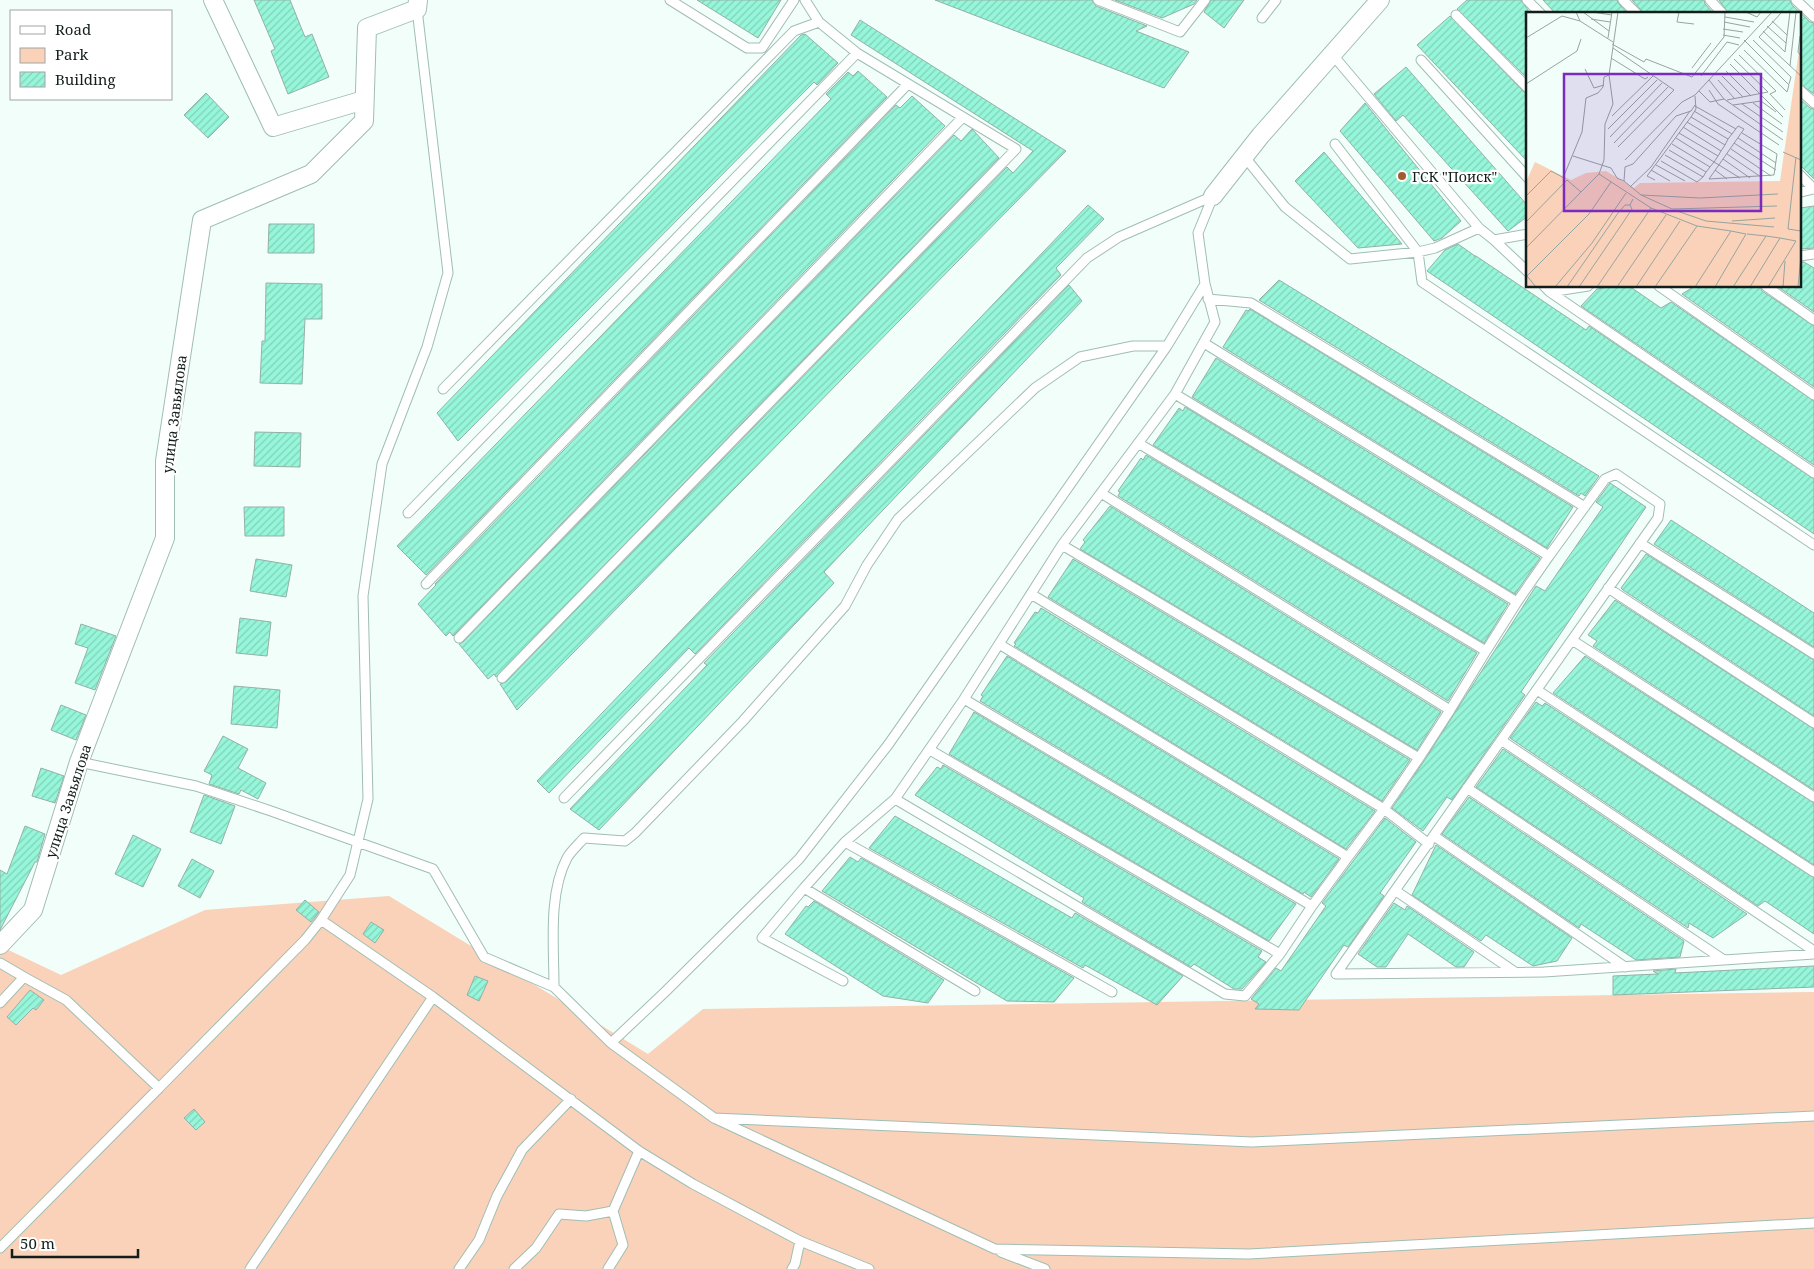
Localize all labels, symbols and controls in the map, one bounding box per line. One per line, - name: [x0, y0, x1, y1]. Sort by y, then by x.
- legend: [10, 10, 172, 100]
- inset map: [1526, 12, 1802, 288]
- text: Road: [55, 19, 91, 39]
- text: Park: [55, 44, 89, 64]
- text: Building: [55, 69, 116, 89]
- place label: ГСК "Поиск": [1412, 167, 1497, 186]
- marker: ГСК "Поиск": [1396, 170, 1408, 182]
- street label: улица Завьялова: [157, 354, 191, 474]
- street label: улица Завьялова: [41, 742, 95, 860]
- scale bar: [12, 1226, 139, 1258]
- text: 50 m: [20, 1233, 55, 1253]

